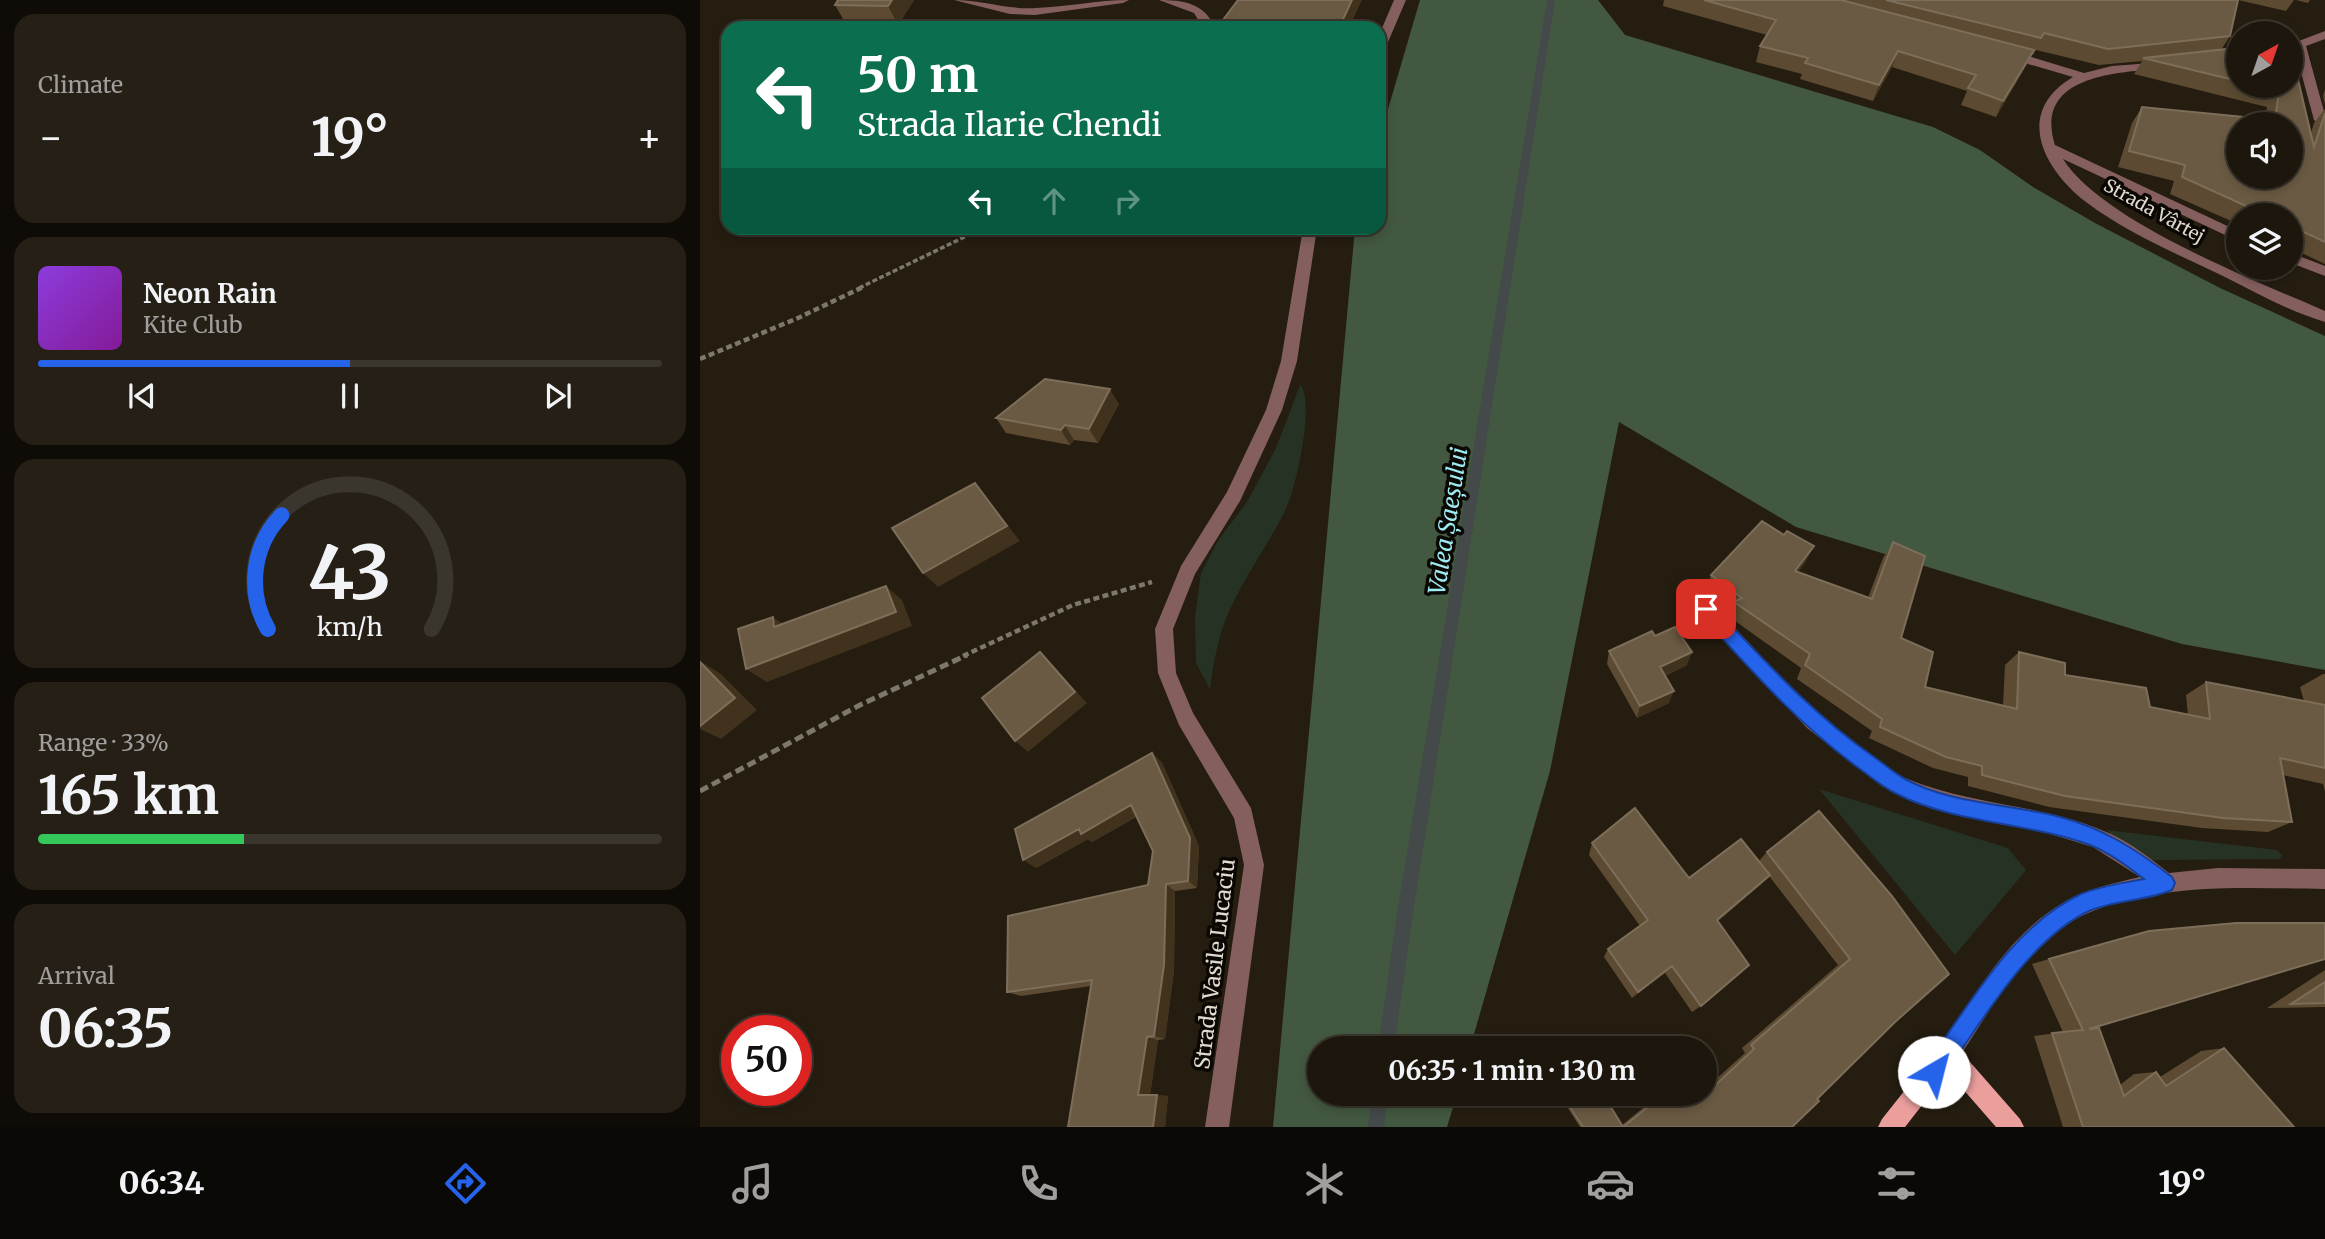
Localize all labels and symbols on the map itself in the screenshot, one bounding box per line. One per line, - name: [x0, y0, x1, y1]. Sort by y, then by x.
- north arrow: [2226, 21, 2303, 98]
- street label: Strada Vârtej: [2100, 173, 2209, 248]
- water label: Valea Șaeșului: [1422, 445, 1473, 597]
- pin: [1676, 579, 1736, 639]
- street label: Strada Vasile Lucaciu: [1188, 857, 1241, 1071]
- speed limit sign: 50: [721, 1015, 812, 1106]
- position arrow: [1897, 1035, 1971, 1109]

